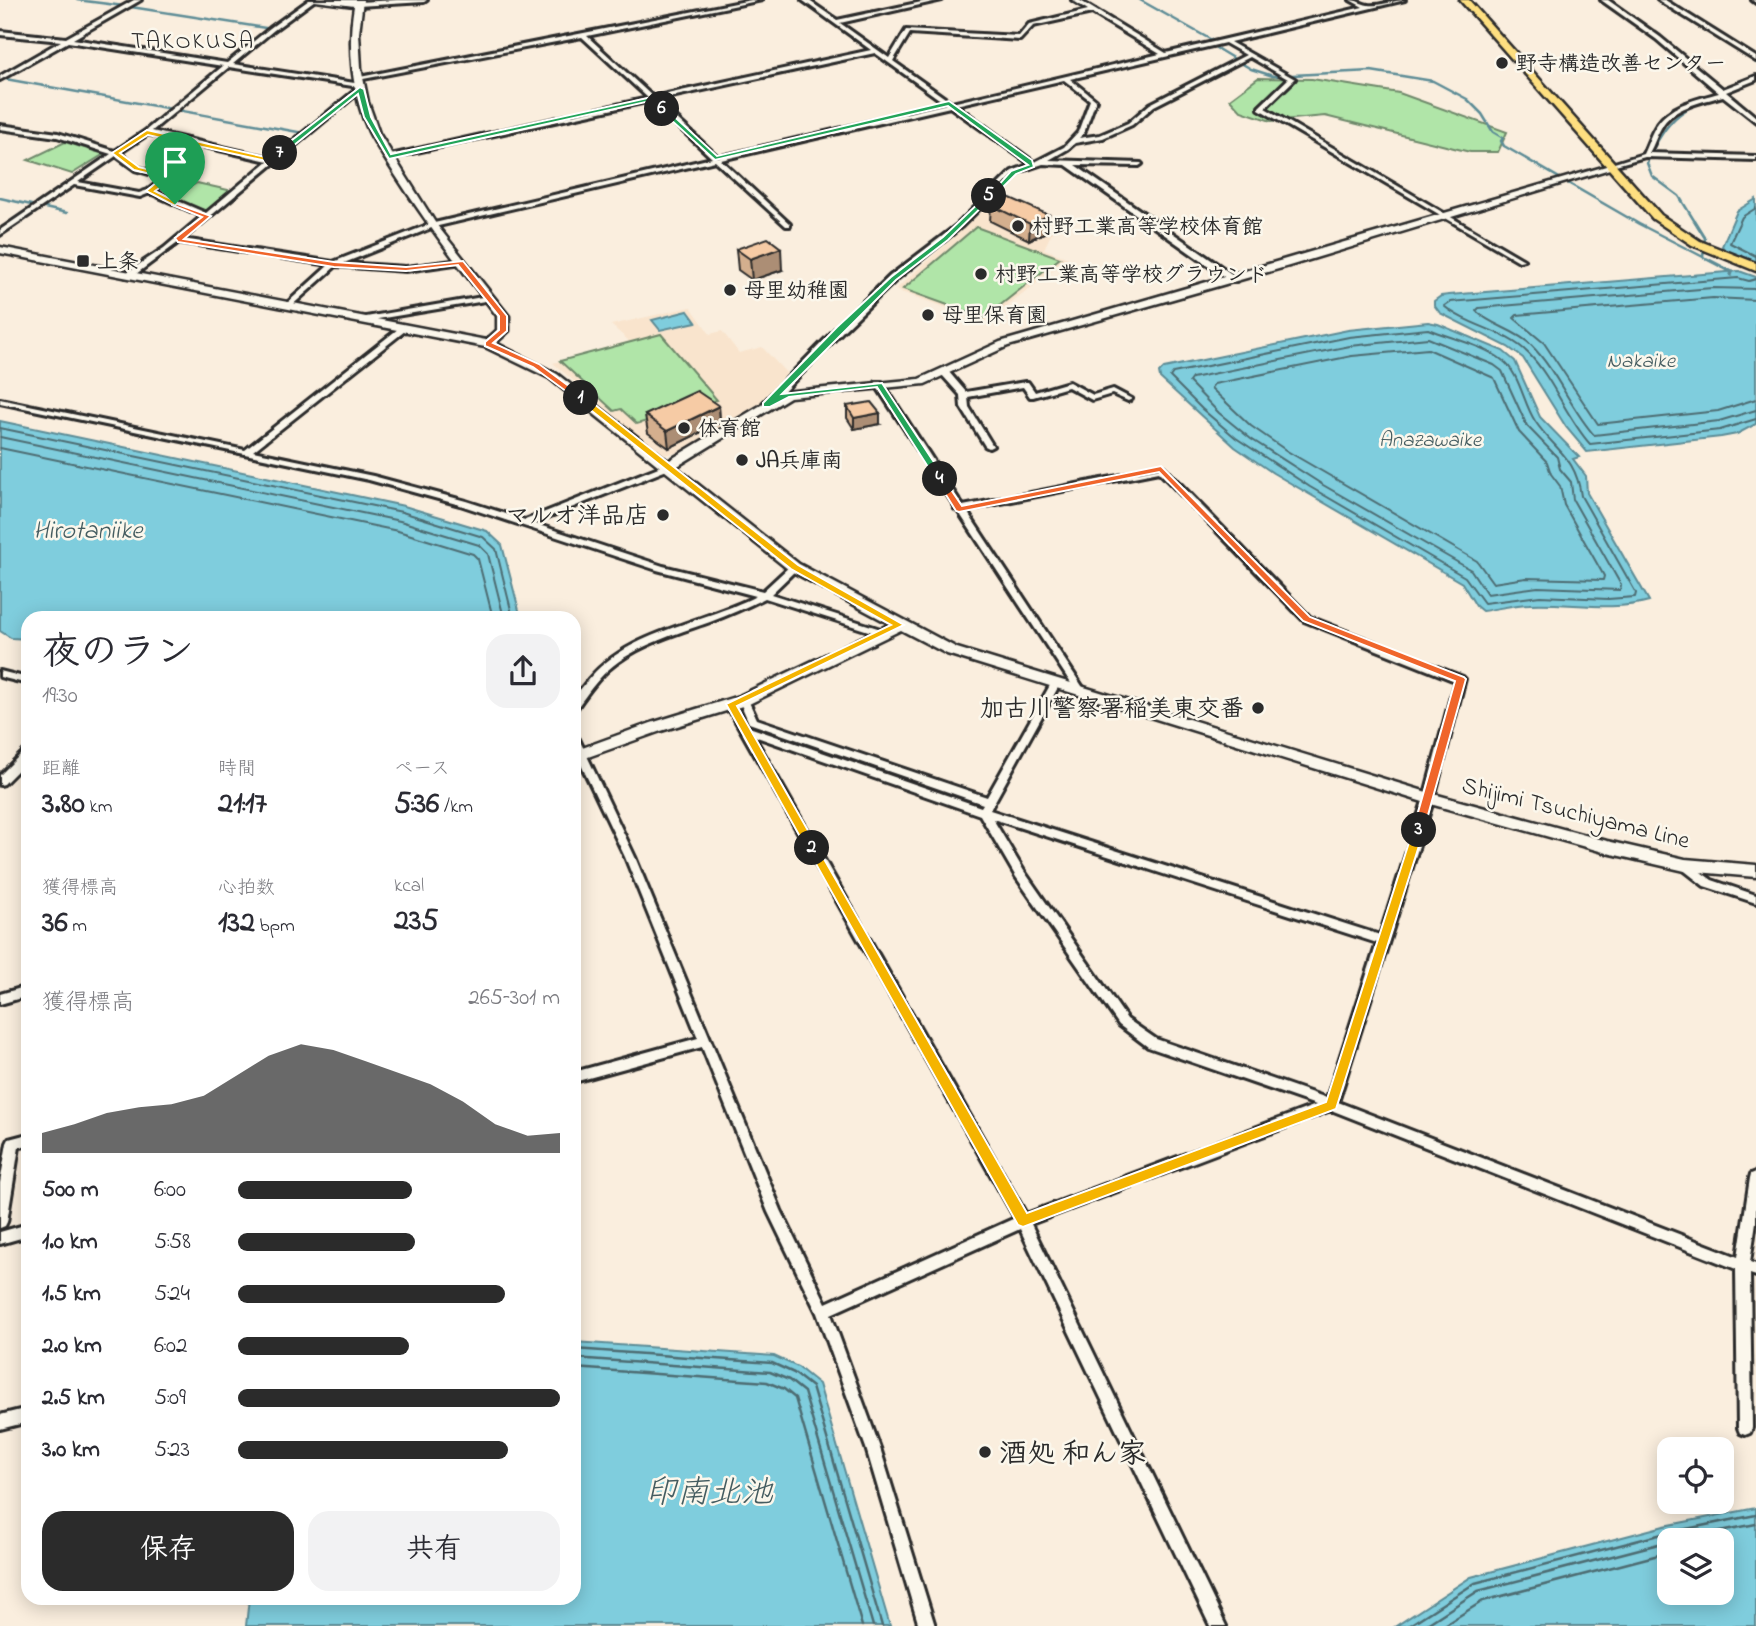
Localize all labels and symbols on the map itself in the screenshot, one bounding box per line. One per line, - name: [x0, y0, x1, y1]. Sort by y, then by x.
- district label: TAKOKUSA: [131, 26, 255, 59]
- place label: 野寺構造改善センター: [1516, 50, 1726, 80]
- marker: 野寺構造改善センター: [1494, 55, 1510, 71]
- pin: 6: [644, 92, 680, 126]
- pin: [145, 132, 205, 204]
- pin: 7: [262, 136, 298, 170]
- pin: 5: [972, 178, 1006, 214]
- place label: 村野工業高等学校体育館: [1032, 213, 1263, 243]
- marker: 村野工業高等学校体育館: [1010, 218, 1026, 234]
- place label: 上条: [97, 248, 139, 278]
- marker: 上条: [75, 253, 91, 269]
- place label: 村野工業高等学校グラウンド: [995, 261, 1268, 291]
- marker: 村野工業高等学校グラウンド: [973, 266, 989, 282]
- place label: 母里幼稚園: [744, 277, 849, 307]
- marker: 母里幼稚園: [722, 282, 738, 298]
- place label: 母里保育園: [942, 302, 1047, 332]
- marker: 母里保育園: [920, 307, 936, 323]
- water label: Nakaike: [1607, 347, 1677, 377]
- pin: 1: [564, 380, 598, 416]
- place label: 体育館: [698, 415, 761, 445]
- marker: 体育館: [676, 420, 692, 436]
- water label: Anazawaike: [1379, 426, 1483, 456]
- place label: JA兵庫南: [756, 447, 842, 477]
- marker: JA兵庫南: [734, 452, 750, 468]
- pin: 4: [922, 462, 958, 496]
- place label: マルオ洋品店: [505, 500, 649, 535]
- marker: マルオ洋品店: [655, 507, 671, 523]
- water label: Hirotaniike: [33, 513, 144, 551]
- place label: 加古川警察署稲美東交番: [980, 693, 1244, 728]
- marker: 加古川警察署稲美東交番: [1250, 700, 1266, 716]
- street label: Shijimi Tsuchiyama Line: [1458, 769, 1693, 861]
- pin: 3: [1402, 812, 1436, 848]
- pin: 2: [794, 830, 830, 866]
- place label: 酒処 和ん家: [999, 1435, 1146, 1476]
- marker: 酒処 和ん家: [977, 1444, 993, 1460]
- water label: 印南北池: [645, 1471, 774, 1518]

